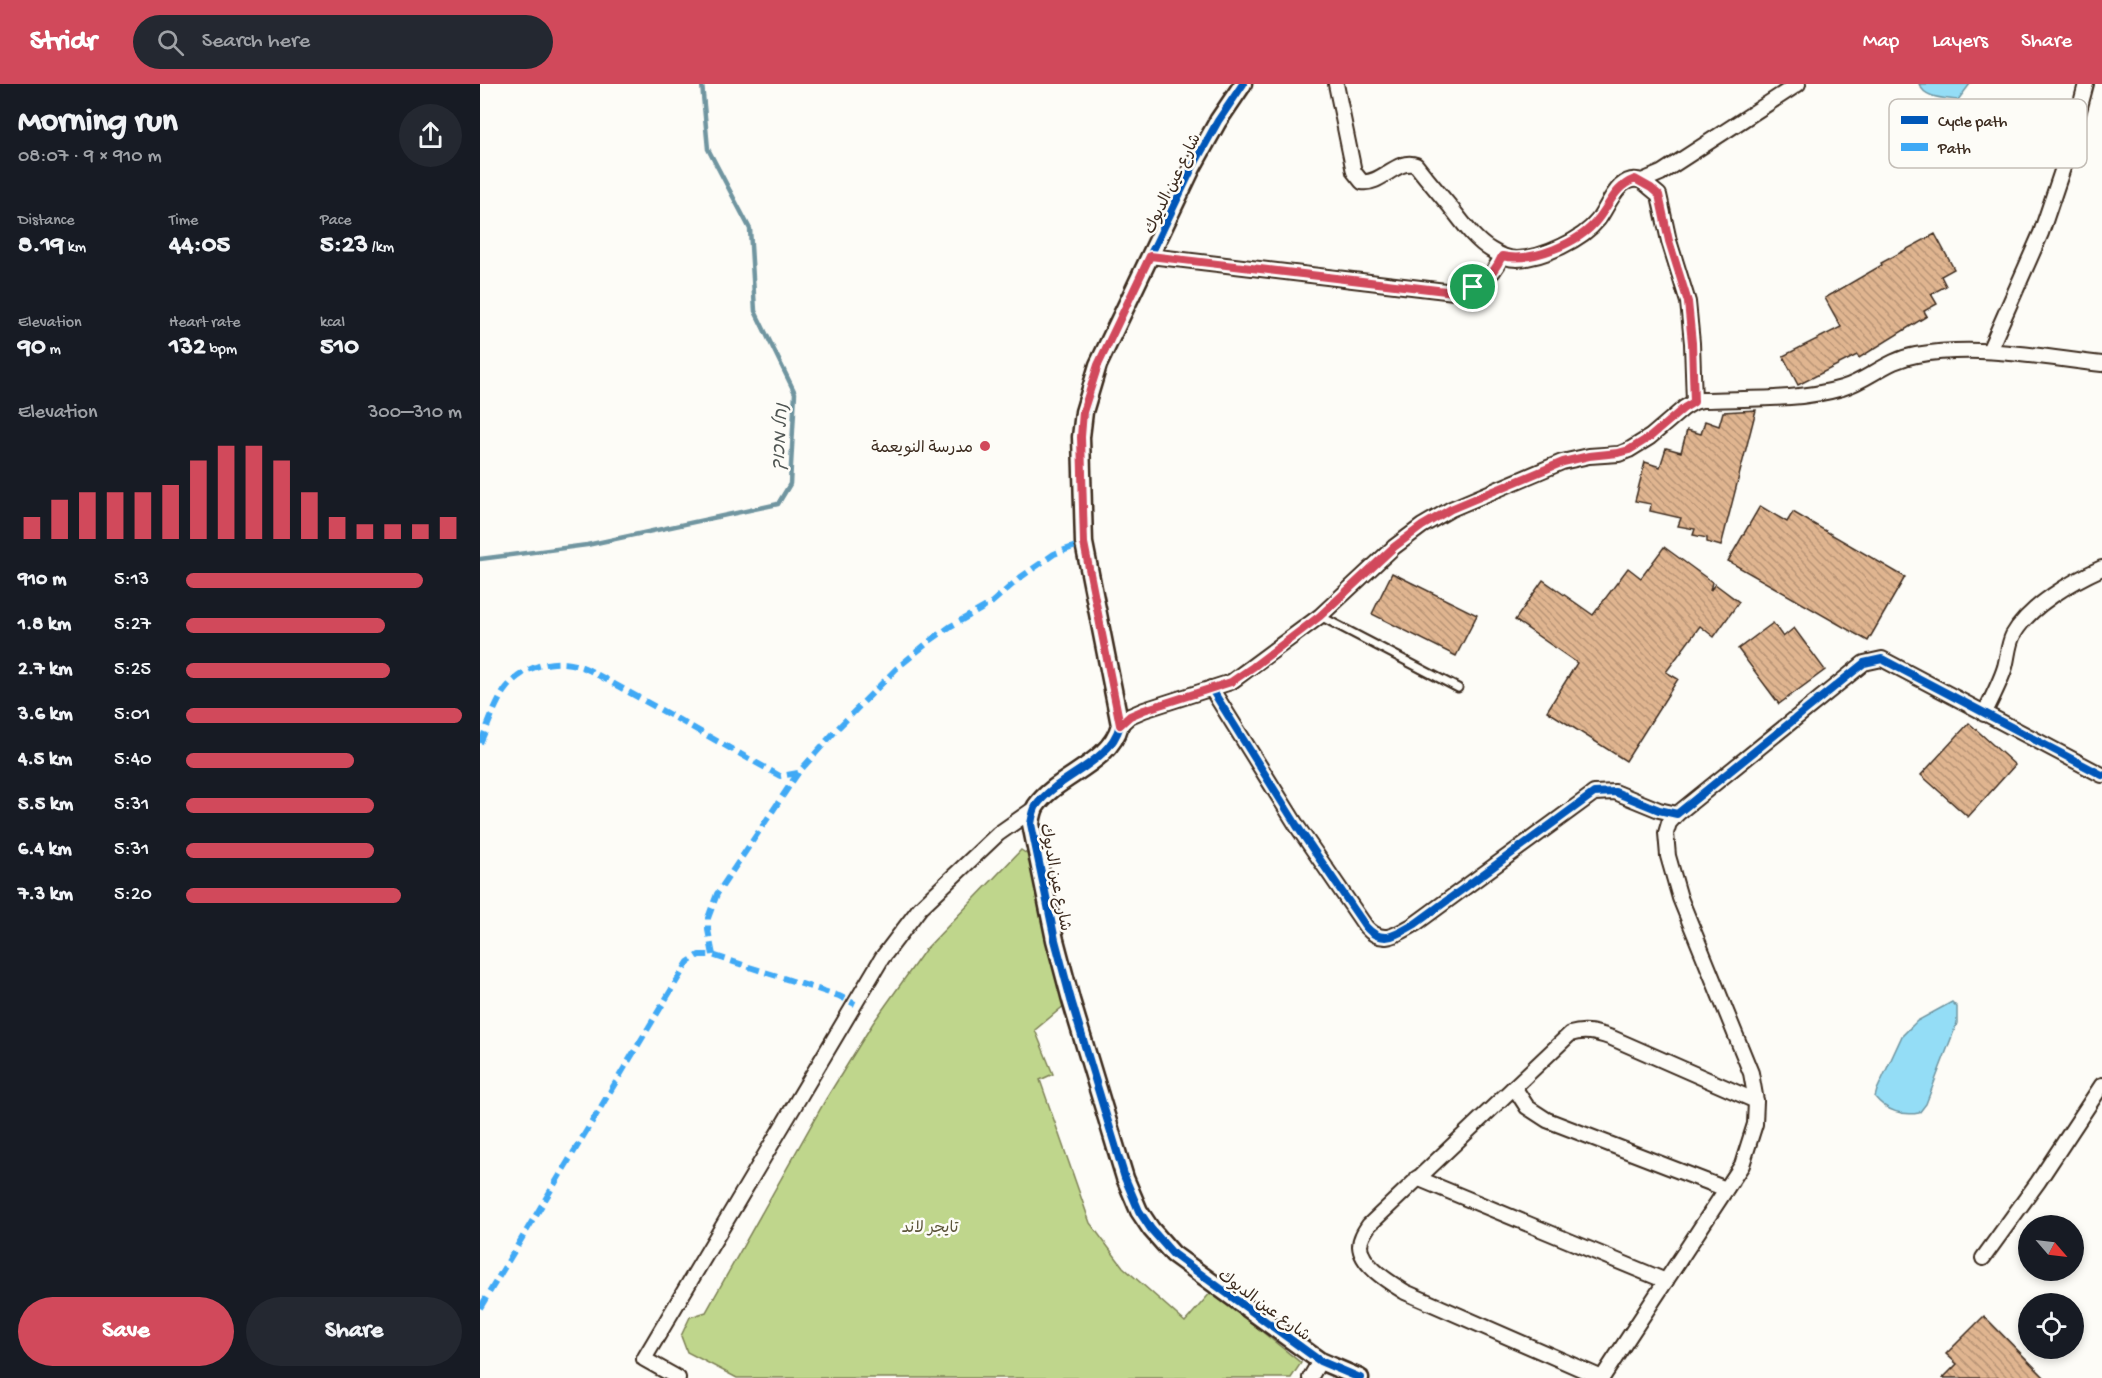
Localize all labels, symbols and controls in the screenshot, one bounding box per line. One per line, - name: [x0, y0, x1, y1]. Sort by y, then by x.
- search box: [133, 15, 553, 69]
- text: Stridr: [30, 26, 97, 59]
- icon: search: [154, 26, 187, 59]
- text: Search here: [202, 29, 310, 55]
- text: Map: [1863, 30, 1899, 55]
- text: Layers: [1932, 30, 1988, 55]
- text: Share: [2021, 30, 2072, 55]
- legend: [1889, 99, 2087, 168]
- text: Morning run: [18, 104, 178, 142]
- button: share: [399, 104, 462, 167]
- text: Cycle path: [1938, 114, 2008, 133]
- street label: شارع عين الديوك: [1142, 131, 1207, 238]
- text: Path: [1937, 141, 1971, 160]
- text: 08:07 · 9 × 910 m: [18, 146, 162, 169]
- text: Distance: [18, 212, 75, 231]
- text: Time: [169, 212, 198, 231]
- text: Pace: [320, 212, 351, 231]
- text: 8.19: [18, 231, 64, 262]
- text: 44:05: [169, 231, 230, 262]
- text: 5:23: [320, 231, 368, 262]
- text: km: [64, 239, 86, 258]
- text: /km: [368, 239, 394, 258]
- pin: [1447, 261, 1498, 312]
- icon: arrive: [1456, 270, 1489, 303]
- text: Elevation: [18, 314, 82, 333]
- text: Heart rate: [169, 314, 241, 333]
- text: kcal: [320, 314, 345, 333]
- text: 90: [18, 333, 46, 364]
- text: 132: [169, 333, 206, 364]
- text: 510: [320, 333, 359, 364]
- text: m: [46, 341, 61, 360]
- text: bpm: [206, 341, 237, 360]
- water label: נחל מכוך: [768, 401, 794, 471]
- text: Elevation: [18, 402, 98, 425]
- text: 300–310 m: [368, 402, 462, 425]
- place label: مدرسة النويعمة: [871, 439, 973, 459]
- marker: مدرسة النويعمة: [978, 439, 992, 453]
- text: 910 m: [18, 569, 66, 592]
- text: 5:13: [114, 569, 149, 592]
- text: 1.8 km: [18, 614, 71, 637]
- text: 5:27: [114, 614, 151, 637]
- text: 2.7 km: [18, 659, 72, 682]
- text: 5:25: [114, 659, 151, 682]
- text: 3.6 km: [18, 704, 73, 727]
- text: 5:01: [114, 704, 150, 727]
- text: 4.5 km: [18, 749, 72, 772]
- text: 5:40: [114, 749, 152, 772]
- text: 5.5 km: [18, 794, 73, 817]
- text: 5:31: [114, 794, 149, 817]
- street label: شارع عين الديوك: [1034, 822, 1073, 933]
- text: 6.4 km: [18, 839, 72, 862]
- text: 5:31: [114, 839, 149, 862]
- text: 7.3 km: [18, 884, 73, 907]
- text: 5:20: [114, 884, 152, 907]
- north arrow: [2018, 1215, 2084, 1281]
- map controls: [2018, 1215, 2084, 1359]
- park label: تايجر لاند: [901, 1220, 959, 1239]
- street label: شارع عين الديوك: [1213, 1267, 1313, 1347]
- button: locate: [2018, 1293, 2084, 1359]
- button: Save: [18, 1297, 234, 1366]
- button: Share: [246, 1297, 462, 1366]

